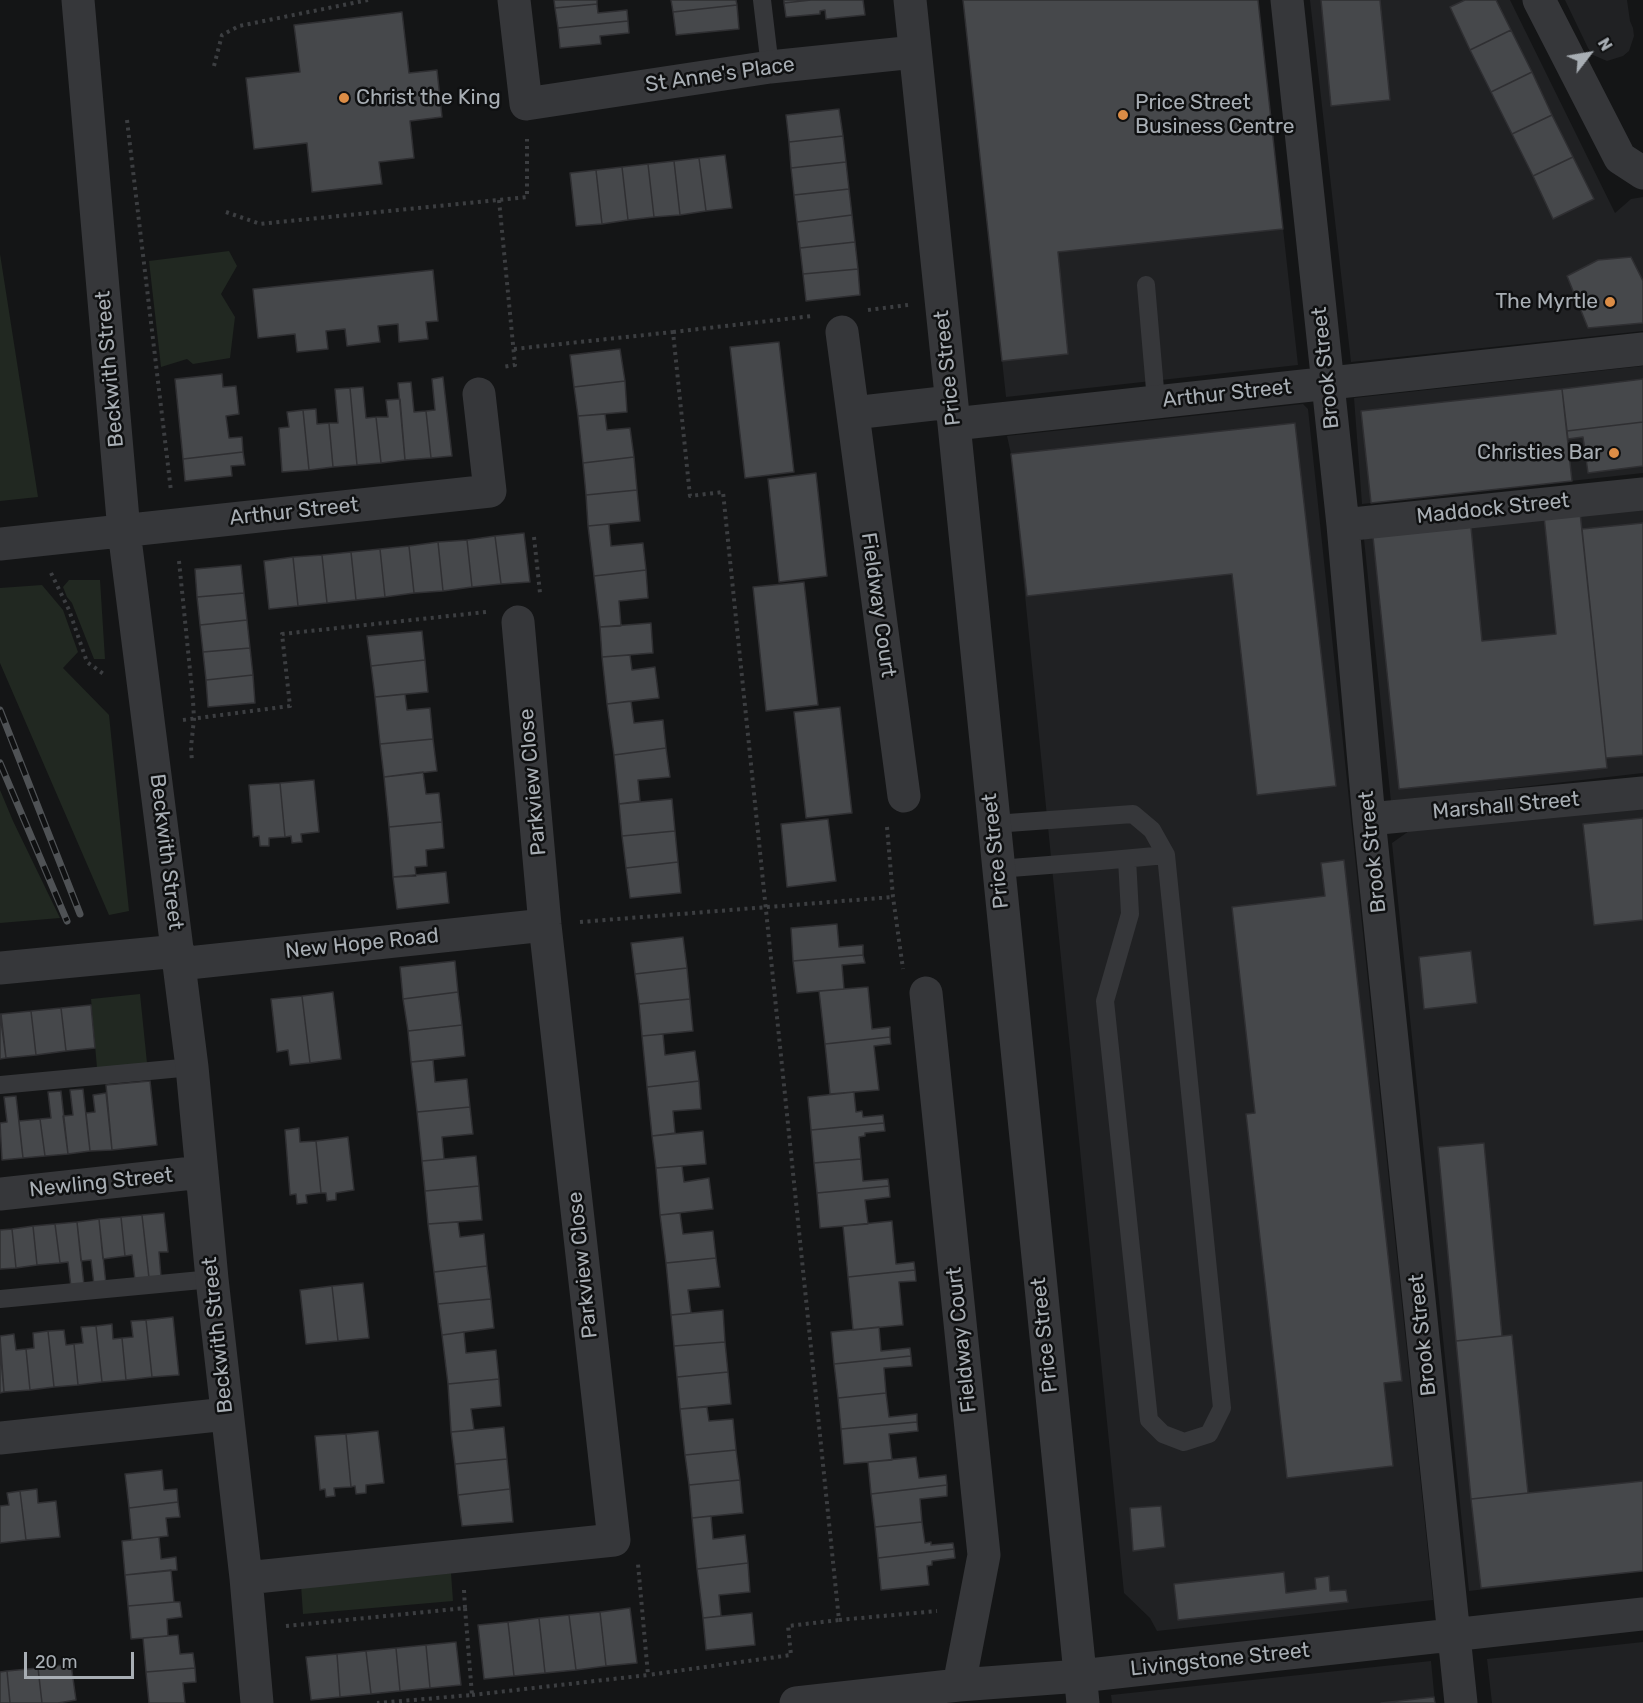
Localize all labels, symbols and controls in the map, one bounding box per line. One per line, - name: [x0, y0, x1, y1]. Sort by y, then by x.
- north arrow: [1559, 24, 1619, 84]
- text: N: [1594, 35, 1616, 54]
- street label: St Anne's Place: [644, 52, 796, 98]
- place label: Christ the King: [356, 85, 501, 111]
- place label: Price Street Business Centre: [1135, 90, 1295, 140]
- marker: Christ the King: [337, 91, 351, 105]
- marker: Price Street Business Centre: [1116, 108, 1130, 122]
- place label: The Myrtle: [1495, 289, 1598, 315]
- street label: Beckwith Street: [91, 290, 129, 448]
- marker: The Myrtle: [1603, 295, 1617, 309]
- street label: Brook Street: [1307, 306, 1345, 430]
- street label: Price Street: [929, 309, 967, 427]
- street label: Arthur Street: [1161, 375, 1293, 413]
- place label: Christies Bar: [1477, 440, 1602, 466]
- marker: Christies Bar: [1607, 446, 1621, 460]
- street label: Maddock Street: [1415, 488, 1571, 530]
- street label: Arthur Street: [228, 493, 360, 531]
- street label: Fieldway Court: [855, 531, 901, 679]
- street label: Parkview Close: [514, 707, 552, 857]
- street label: Beckwith Street: [144, 773, 188, 931]
- street label: Marshall Street: [1431, 787, 1581, 825]
- street label: Brook Street: [1354, 790, 1392, 914]
- street label: Price Street: [977, 792, 1015, 910]
- street label: New Hope Road: [284, 923, 440, 965]
- street label: Newling Street: [28, 1163, 174, 1203]
- street label: Parkview Close: [563, 1190, 603, 1340]
- street label: Beckwith Street: [197, 1256, 239, 1414]
- street label: Fieldway Court: [942, 1266, 982, 1414]
- street label: Brook Street: [1404, 1273, 1442, 1397]
- street label: Price Street: [1026, 1276, 1064, 1394]
- street label: Livingstone Street: [1129, 1638, 1311, 1682]
- scale bar: [27, 1640, 136, 1678]
- text: 20 m: [35, 1651, 77, 1673]

